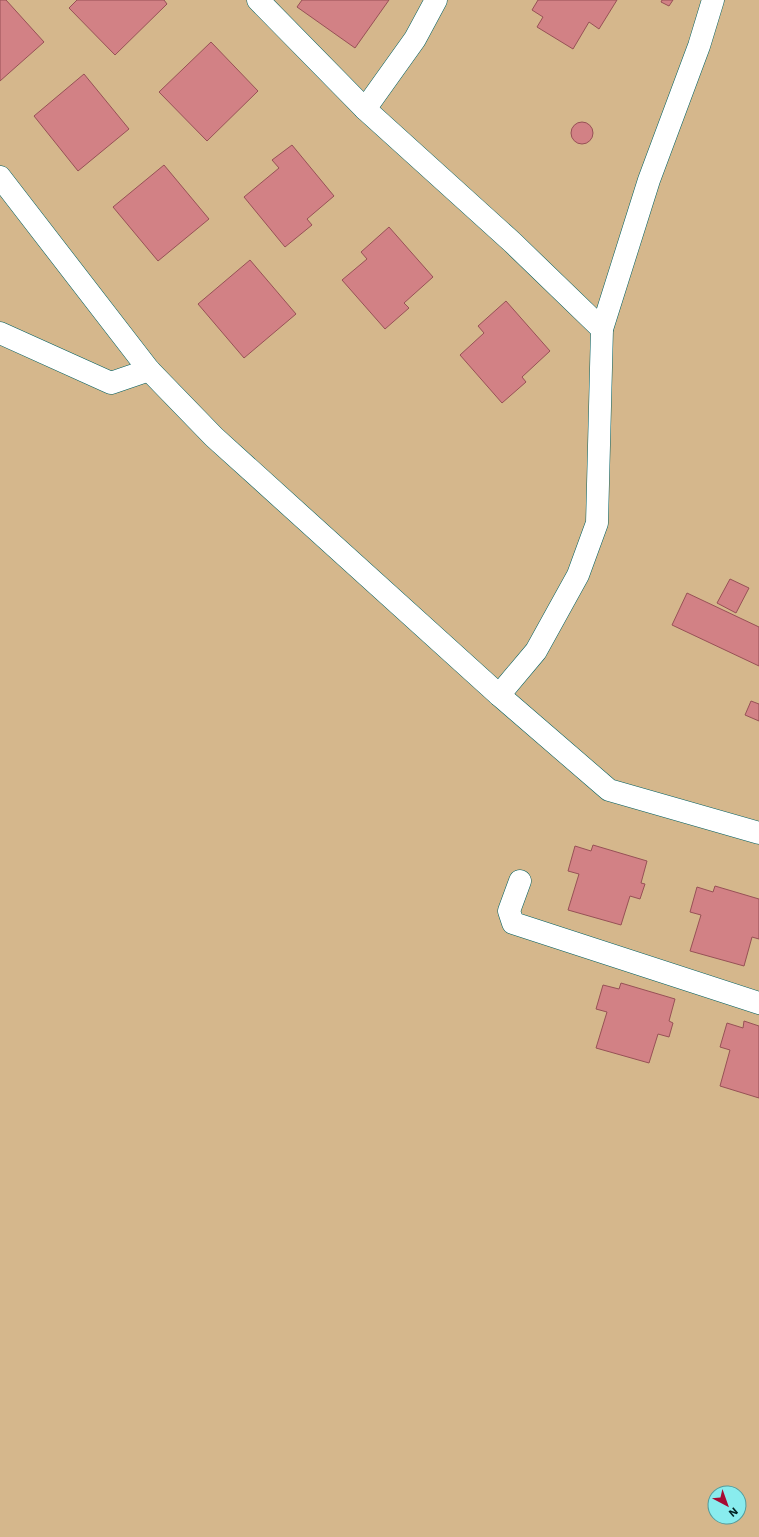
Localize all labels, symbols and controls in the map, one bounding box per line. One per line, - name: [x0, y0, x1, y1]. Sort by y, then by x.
- north arrow: [707, 1485, 747, 1525]
- text: N: [726, 1505, 741, 1520]

